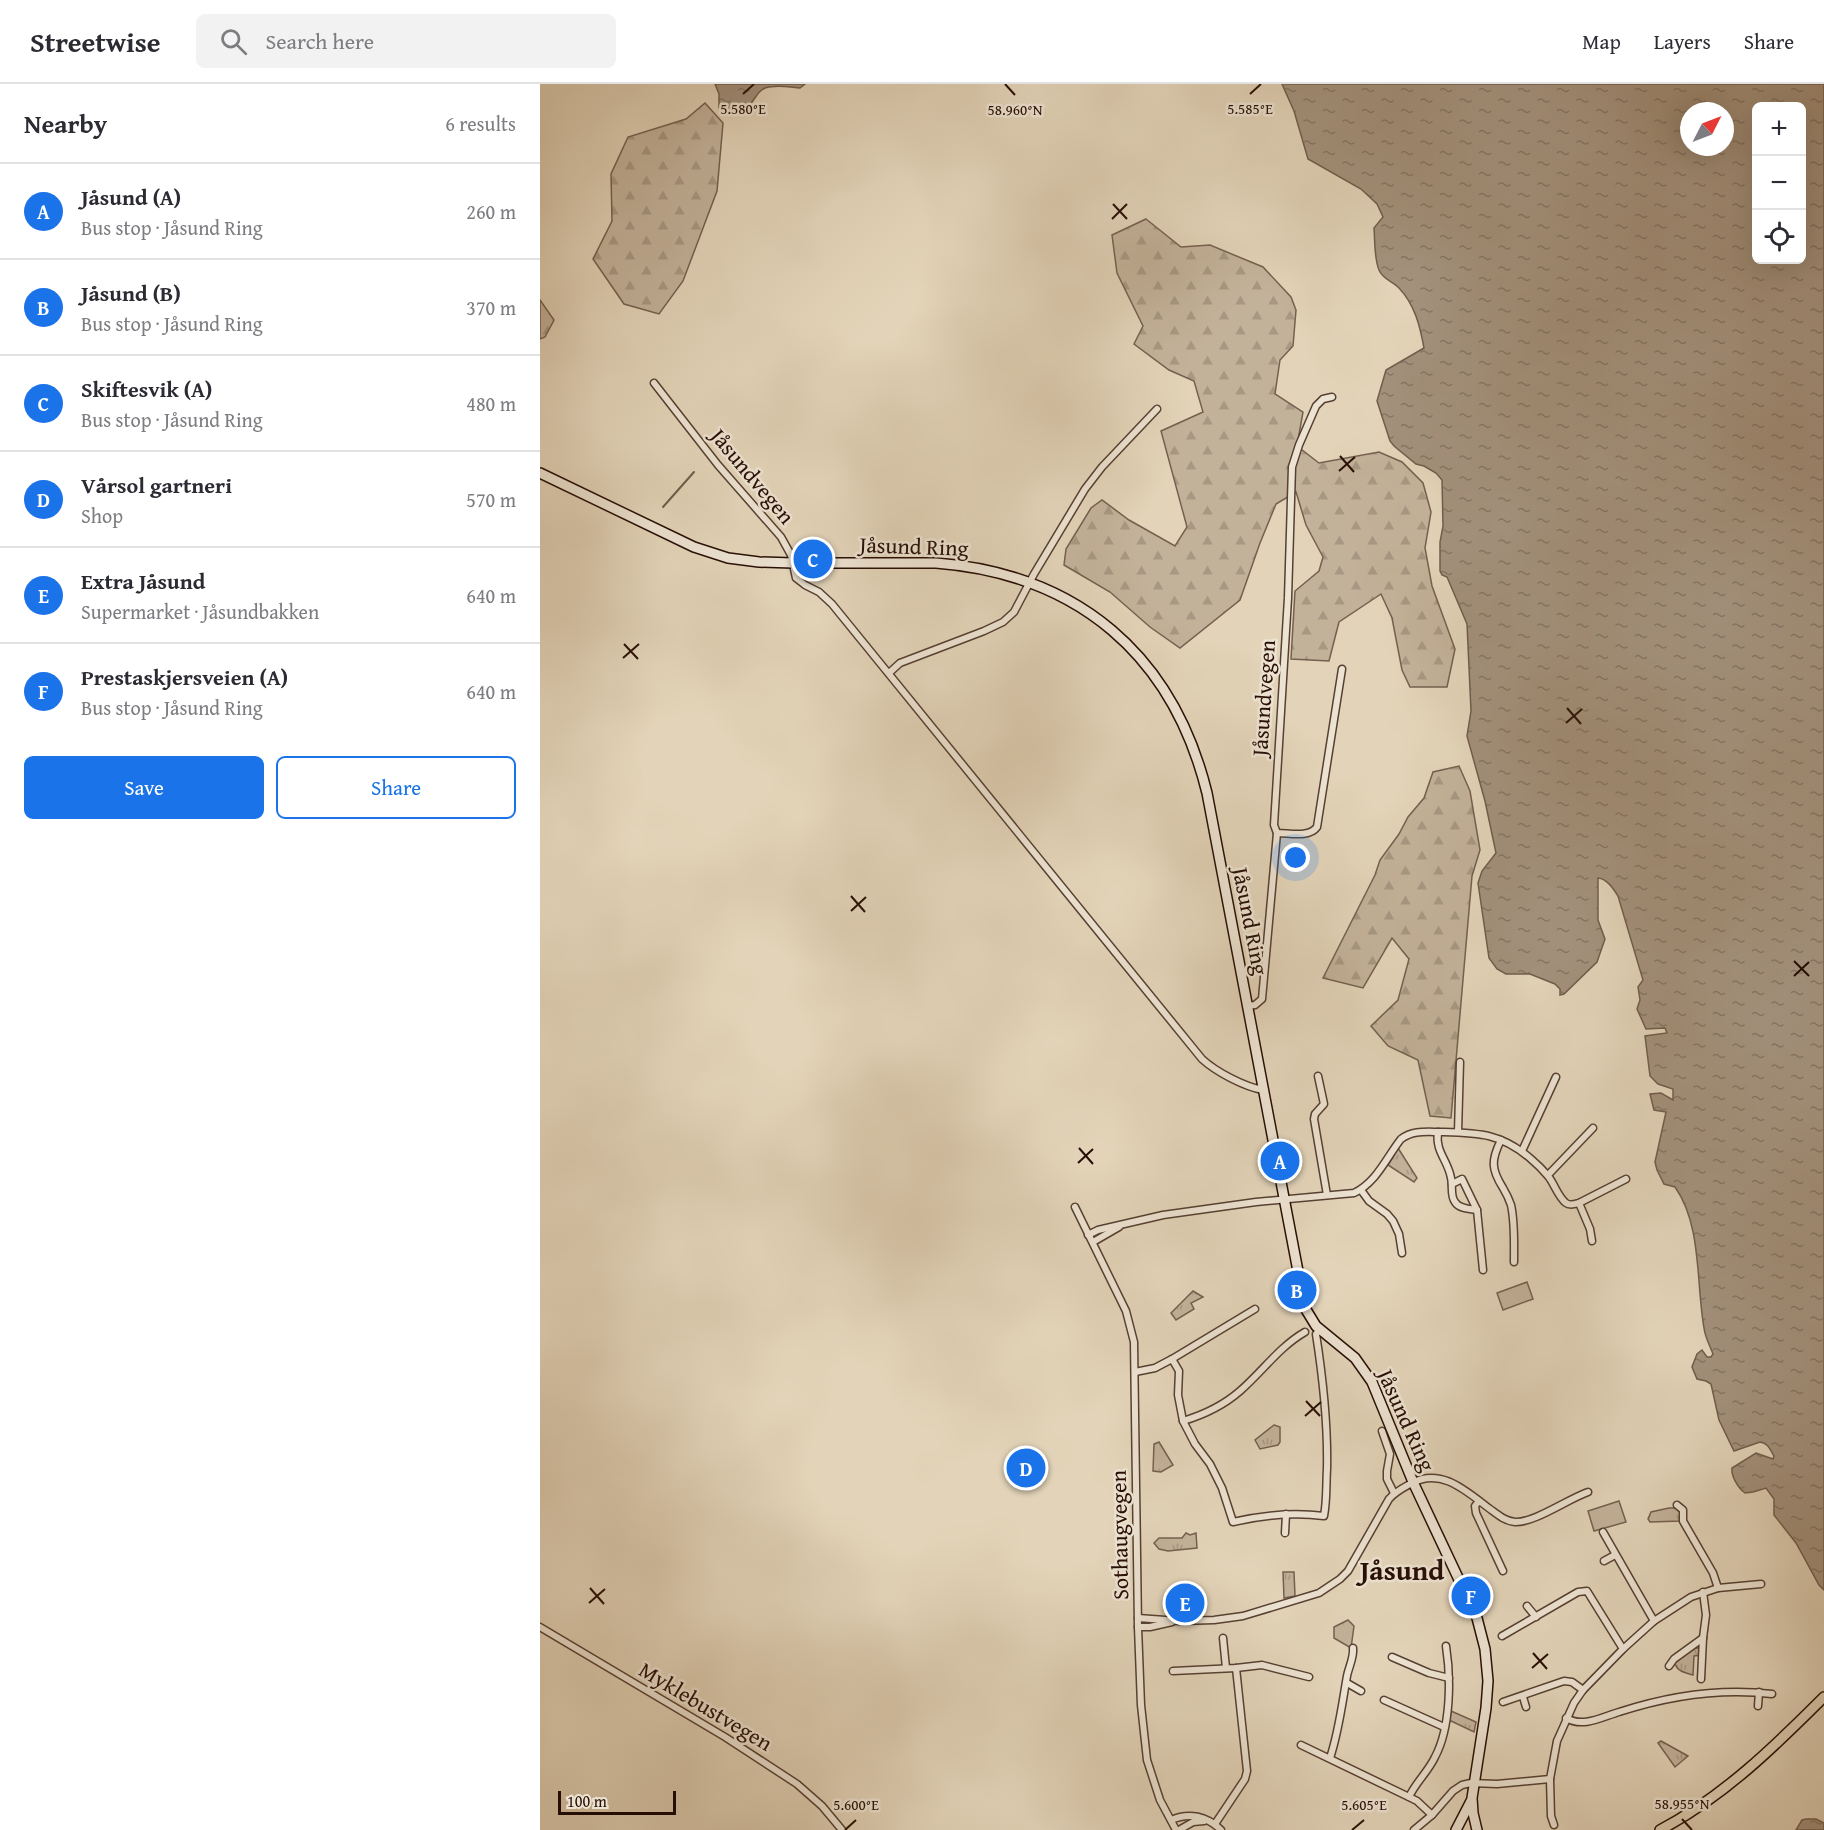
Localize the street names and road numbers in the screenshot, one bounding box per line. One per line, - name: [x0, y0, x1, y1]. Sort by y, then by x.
- street label: Jåsundvegen: [701, 419, 803, 531]
- street label: Jåsund Ring: [856, 528, 969, 564]
- street label: Jåsundvegen: [1243, 638, 1283, 760]
- street label: Jåsund Ring: [1224, 861, 1277, 978]
- street label: Jåsund Ring: [1369, 1361, 1444, 1476]
- street label: Sothaugvegen: [1102, 1469, 1136, 1600]
- street label: Myklebustvegen: [633, 1653, 779, 1759]

